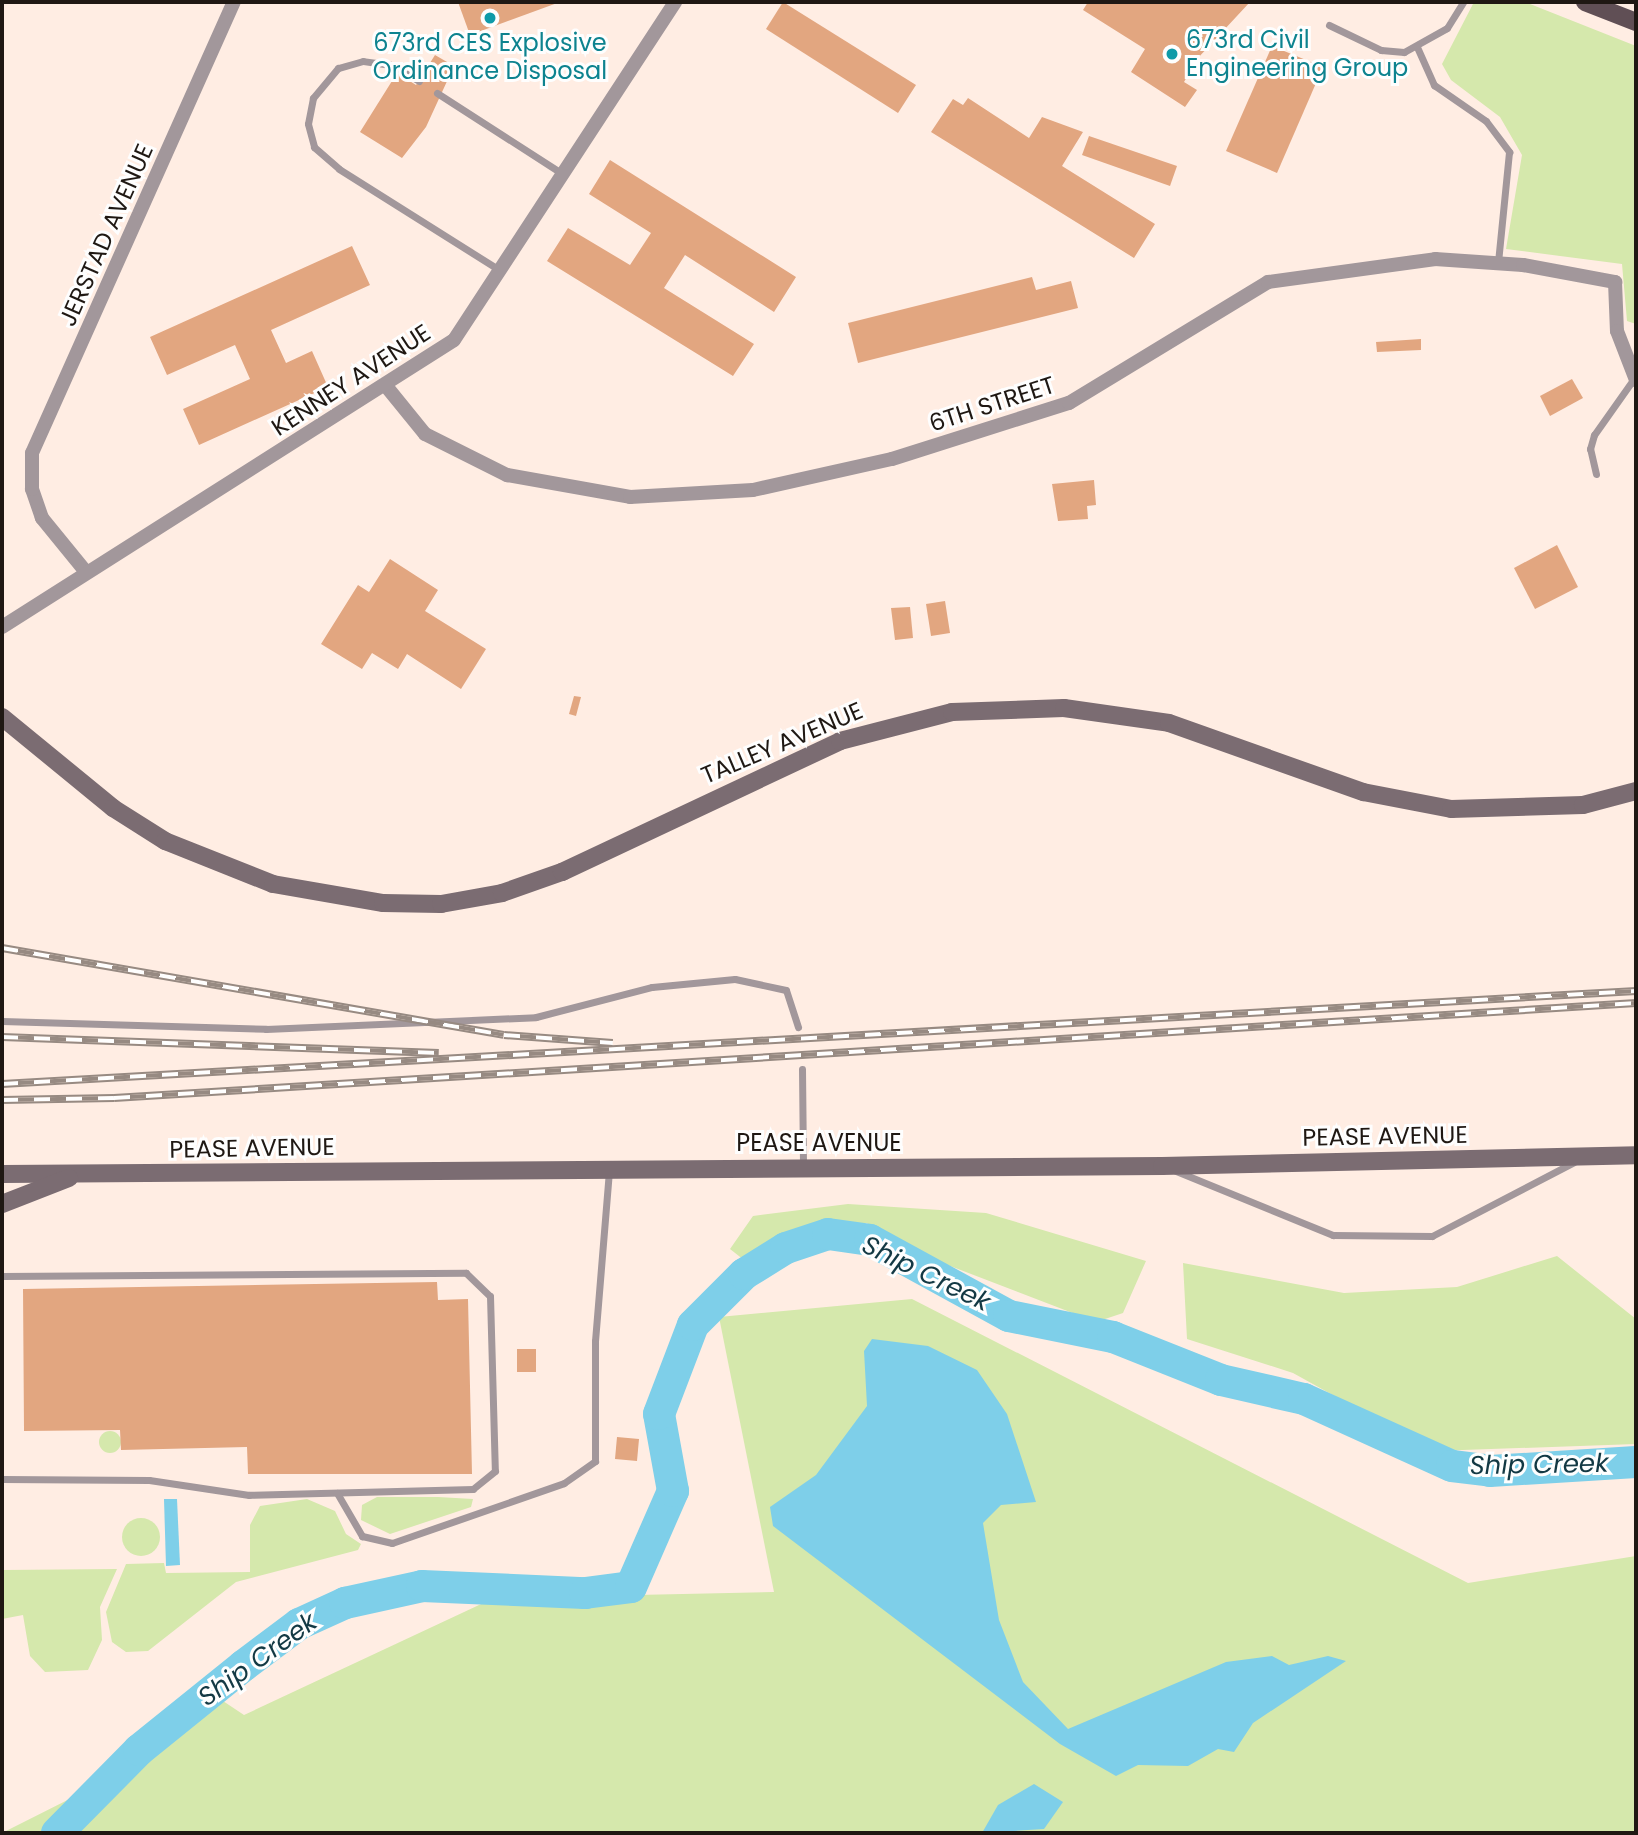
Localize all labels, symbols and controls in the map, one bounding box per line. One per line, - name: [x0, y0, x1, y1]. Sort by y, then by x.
- marker: 673rd CES Explosive Ordinance Disposal: [482, 10, 498, 26]
- place label: 673rd Civil Engineering Group: [1186, 26, 1408, 82]
- place label: 673rd CES Explosive Ordinance Disposal: [373, 29, 607, 85]
- marker: 673rd Civil Engineering Group: [1164, 46, 1180, 62]
- street label: JERSTAD AVENUE: [53, 139, 159, 331]
- street label: KENNEY AVENUE: [266, 318, 436, 442]
- street label: 6TH STREET: [925, 370, 1059, 438]
- street label: TALLEY AVENUE: [697, 696, 867, 790]
- street label: PEASE AVENUE: [1302, 1120, 1468, 1152]
- street label: PEASE AVENUE: [736, 1129, 902, 1157]
- street label: PEASE AVENUE: [169, 1132, 335, 1164]
- water label: Ship Creek: [857, 1230, 995, 1318]
- water label: Ship Creek: [1469, 1448, 1609, 1482]
- water label: Ship Creek: [193, 1607, 323, 1713]

